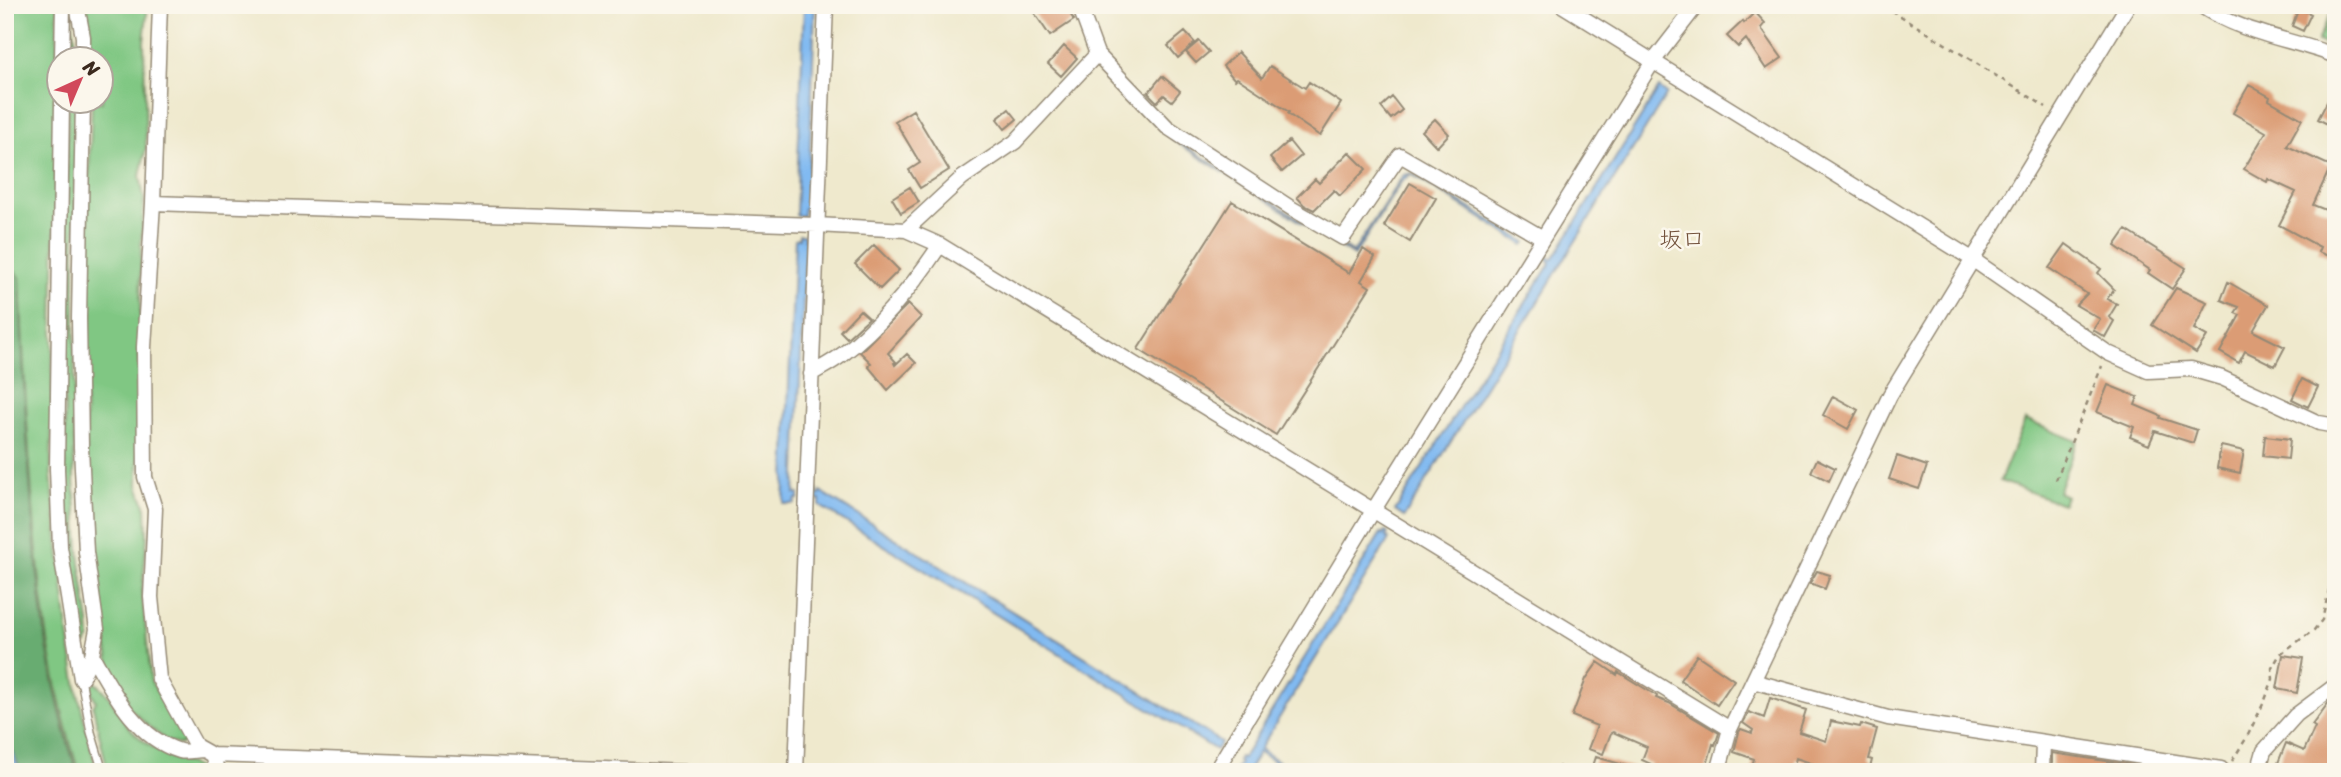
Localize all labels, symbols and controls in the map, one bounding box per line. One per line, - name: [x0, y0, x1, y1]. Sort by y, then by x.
- north arrow: [46, 46, 116, 116]
- text: N: [75, 51, 108, 85]
- district label: 坂口: [1659, 219, 1705, 260]

